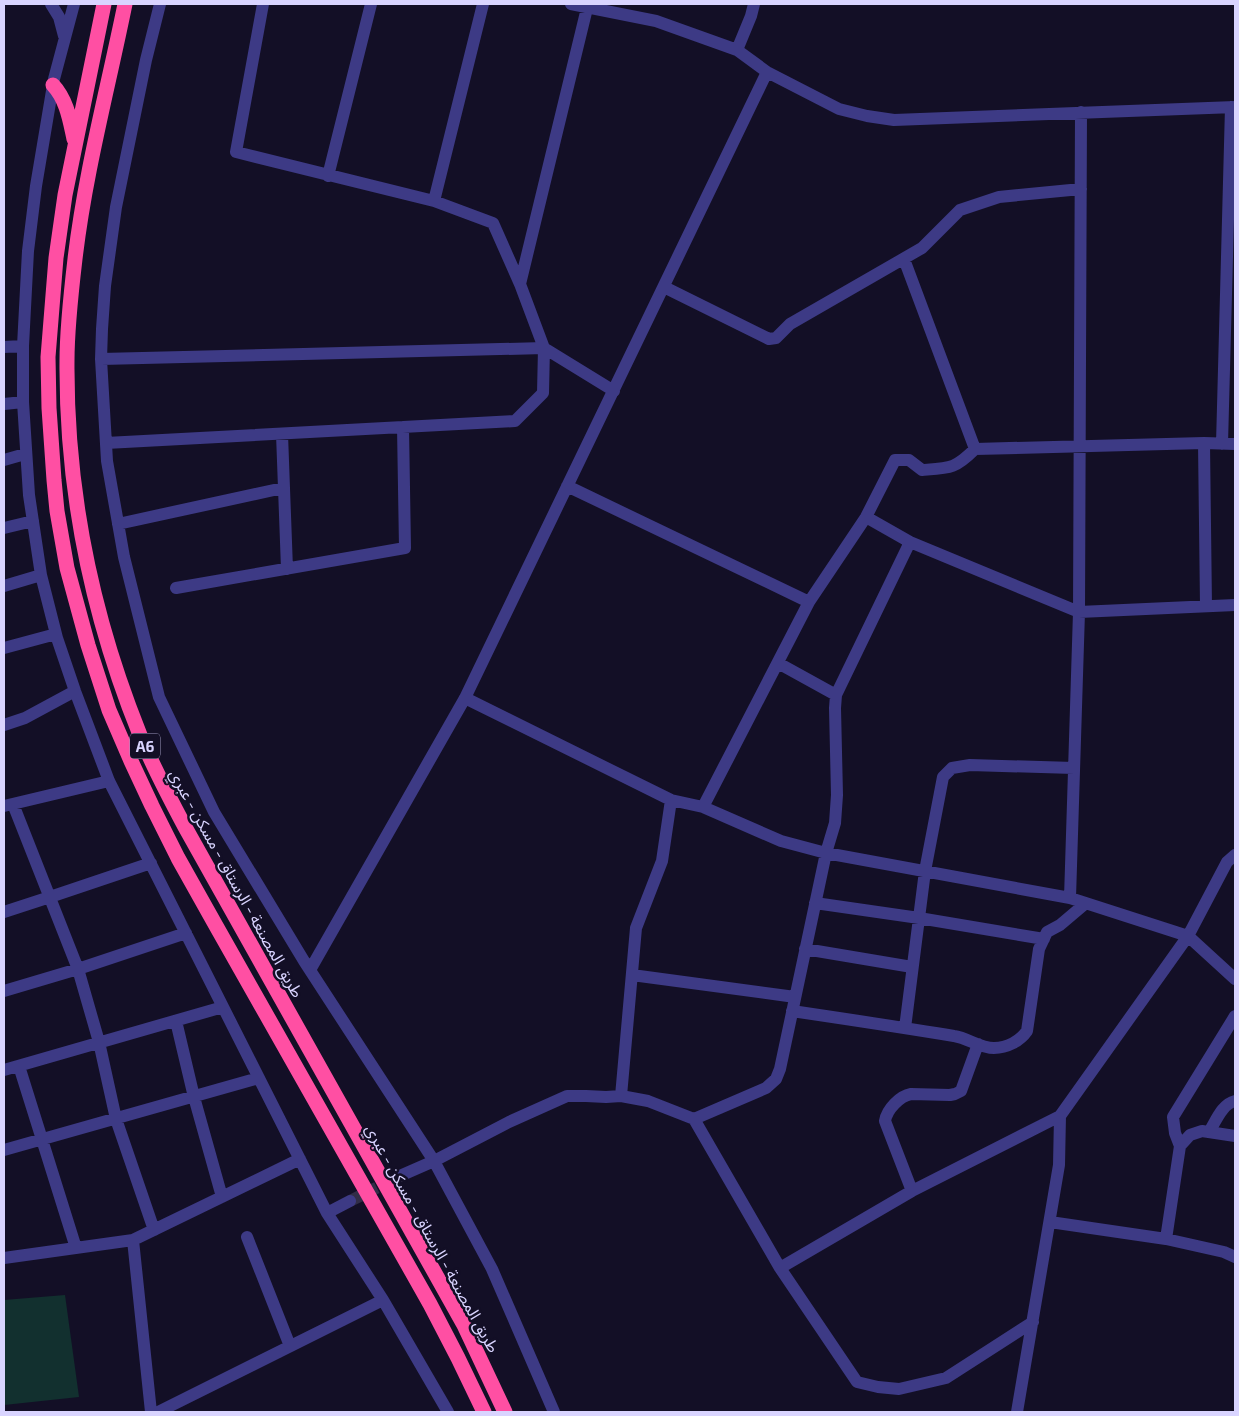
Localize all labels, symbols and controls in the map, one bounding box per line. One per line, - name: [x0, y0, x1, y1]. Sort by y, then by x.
- road number: A6: [130, 734, 160, 758]
- street label: طريق المصنعة - الرستاق - مسكن - عبري: [163, 766, 308, 1002]
- street label: طريق المصنعة - الرستاق - مسكن - عبري: [359, 1121, 504, 1357]

